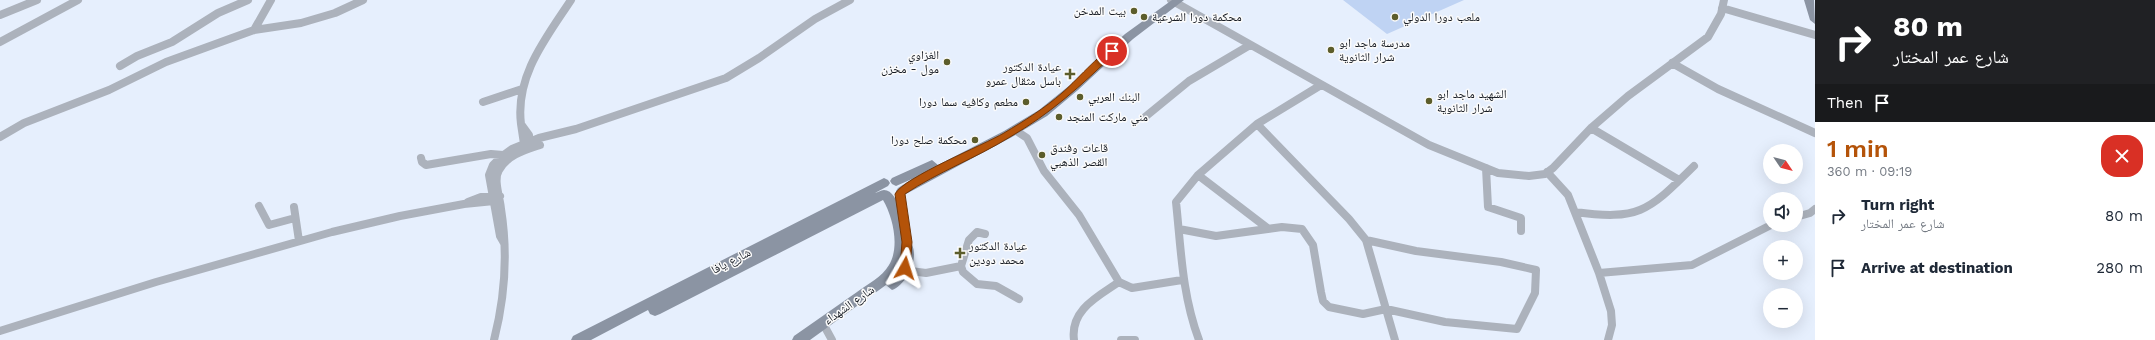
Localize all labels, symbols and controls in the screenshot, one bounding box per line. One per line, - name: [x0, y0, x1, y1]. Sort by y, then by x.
- place label: بيت المدخن: [1074, 4, 1126, 18]
- marker: بيت المدخن: [1129, 6, 1139, 16]
- place label: محكمة دورا الشرعية: [1152, 10, 1242, 24]
- place label: ملعب دورا الدولي: [1403, 10, 1480, 27]
- text: 80 m: [1893, 10, 1963, 43]
- marker: محكمة دورا الشرعية: [1139, 12, 1149, 22]
- marker: ملعب دورا الدولي: [1390, 12, 1400, 22]
- icon: right: [1827, 16, 1879, 68]
- pin: [1095, 34, 1129, 68]
- place label: مدرسة ماجد ابو شرار الثانوية: [1339, 36, 1410, 64]
- icon: arrive: [1101, 40, 1123, 62]
- marker: مدرسة ماجد ابو شرار الثانوية: [1326, 45, 1336, 55]
- text: شارع عمر المختار: [1893, 46, 2009, 67]
- place label: الغزاوي مول - مخزن: [881, 48, 939, 76]
- marker: الغزاوي مول - مخزن: [942, 57, 952, 67]
- place label: عيادة الدكتور باسل مثقال عمرو: [985, 60, 1061, 88]
- marker: عيادة الدكتور باسل مثقال عمرو: [1064, 68, 1076, 80]
- place label: الشهيد ماجد ابو شرار الثانوية: [1437, 87, 1507, 115]
- place label: البنك العربي: [1088, 90, 1140, 107]
- marker: البنك العربي: [1075, 92, 1085, 102]
- icon: arrive: [1871, 92, 1893, 114]
- text: Then: [1827, 94, 1863, 112]
- place label: مطعم وكافيه سما دورا: [919, 95, 1018, 110]
- marker: الشهيد ماجد ابو شرار الثانوية: [1424, 96, 1434, 106]
- marker: مطعم وكافيه سما دورا: [1021, 97, 1031, 107]
- place label: مني ماركت المنجد: [1067, 110, 1148, 127]
- marker: مني ماركت المنجد: [1054, 112, 1064, 122]
- place label: محكمة صلح دورا: [891, 133, 967, 147]
- marker: محكمة صلح دورا: [970, 135, 980, 145]
- text: 1 min: [1827, 135, 1889, 163]
- button: close: [2101, 135, 2143, 177]
- place label: قاعات وفندق القصر الذهبي: [1050, 141, 1108, 172]
- north arrow: [1763, 144, 1803, 184]
- map controls: [1763, 144, 1803, 328]
- marker: قاعات وفندق القصر الذهبي: [1037, 150, 1047, 160]
- text: 360 m · 09:19: [1827, 164, 1912, 179]
- button: sound: [1763, 192, 1803, 232]
- text: Turn right: [1861, 196, 1934, 214]
- icon: right: [1827, 205, 1849, 227]
- text: 80 m: [2105, 207, 2143, 225]
- text: شارع عمر المختار: [1861, 216, 1945, 231]
- place label: عيادة الدكتور محمد دودين: [968, 239, 1027, 267]
- button: +: [1763, 240, 1803, 280]
- street label: شارع يافا: [709, 245, 753, 278]
- position arrow: [884, 247, 926, 289]
- marker: عيادة الدكتور محمد دودين: [954, 247, 966, 259]
- icon: arrive: [1827, 257, 1849, 279]
- text: Arrive at destination: [1861, 259, 2013, 277]
- text: 280 m: [2096, 259, 2143, 277]
- street label: شارع الشهداء: [821, 282, 878, 328]
- button: −: [1763, 288, 1803, 328]

